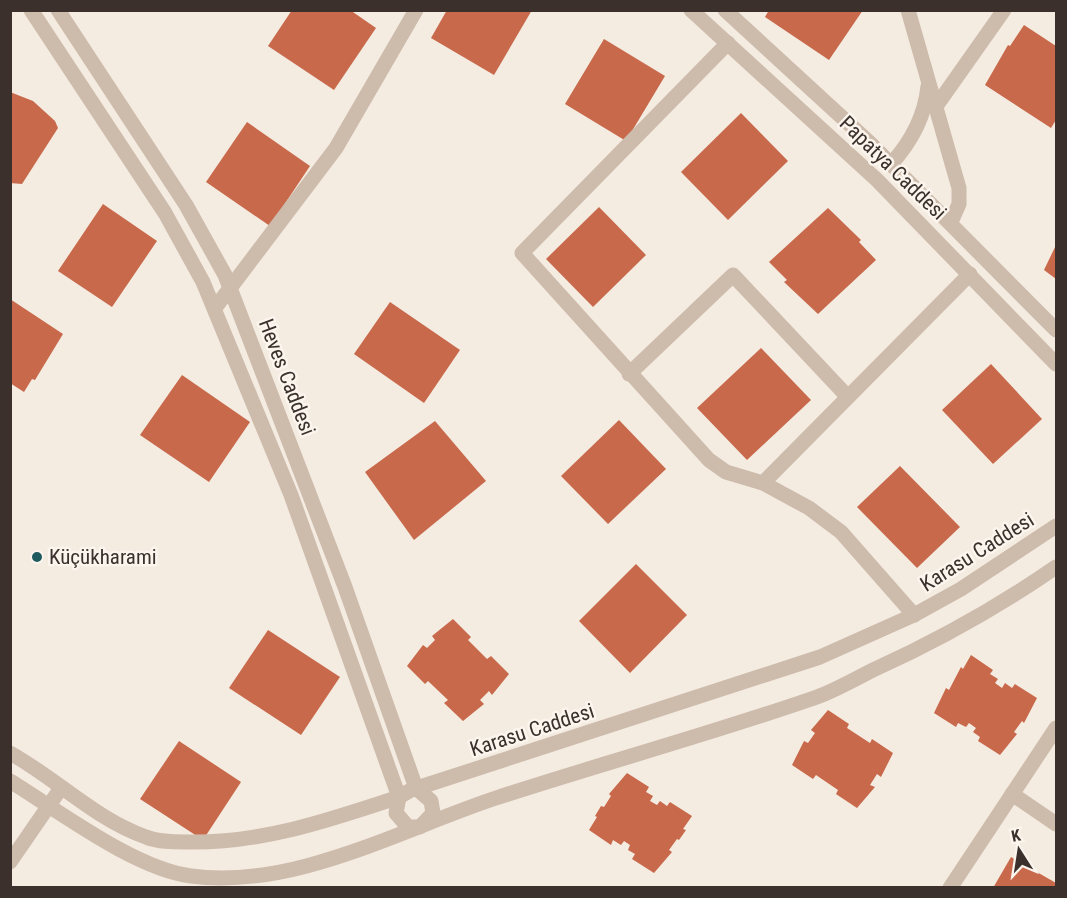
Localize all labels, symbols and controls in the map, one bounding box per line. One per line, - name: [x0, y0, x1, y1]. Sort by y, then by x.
- street label: Papatya Caddesi: [835, 111, 951, 225]
- street label: Heves Caddesi: [254, 315, 320, 439]
- street label: Karasu Caddesi: [916, 508, 1038, 596]
- place label: Küçükharami: [49, 545, 157, 569]
- marker: Küçükharami: [30, 550, 44, 564]
- street label: Karasu Caddesi: [467, 699, 597, 761]
- north arrow: [989, 820, 1049, 880]
- text: K: [1010, 826, 1022, 846]

